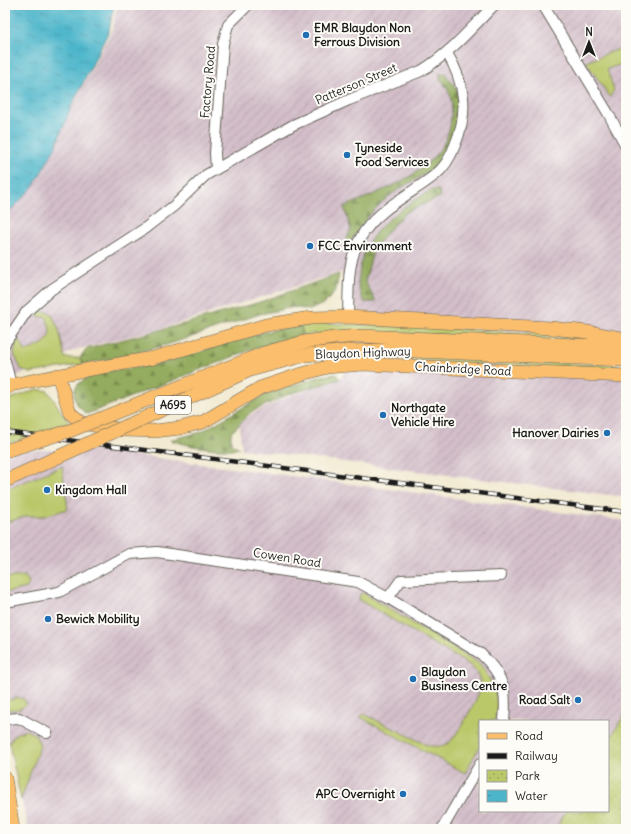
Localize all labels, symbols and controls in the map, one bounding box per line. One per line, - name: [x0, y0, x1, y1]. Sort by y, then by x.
- place label: EMR Blaydon Non Ferrous Division: [314, 20, 411, 49]
- north arrow: [569, 22, 609, 62]
- text: N: [585, 25, 593, 39]
- marker: EMR Blaydon Non Ferrous Division: [301, 30, 311, 40]
- street label: Factory Road: [197, 45, 218, 119]
- street label: Patterson Street: [313, 60, 399, 107]
- place label: Tyneside Food Services: [355, 140, 430, 169]
- marker: Tyneside Food Services: [342, 150, 352, 160]
- place label: FCC Environment: [318, 238, 413, 253]
- marker: FCC Environment: [305, 241, 315, 251]
- street label: Blaydon Highway: [315, 343, 411, 362]
- street label: Chainbridge Road: [414, 358, 512, 379]
- road number: A695: [155, 396, 191, 414]
- place label: Northgate Vehicle Hire: [391, 400, 455, 429]
- marker: Northgate Vehicle Hire: [378, 410, 388, 420]
- place label: Hanover Dairies: [512, 425, 600, 440]
- marker: Hanover Dairies: [602, 428, 612, 438]
- place label: Kingdom Hall: [55, 482, 127, 498]
- marker: Kingdom Hall: [42, 485, 52, 495]
- street label: Cowen Road: [252, 545, 322, 570]
- place label: Bewick Mobility: [56, 611, 140, 627]
- marker: Bewick Mobility: [43, 614, 53, 624]
- place label: Blaydon Business Centre: [421, 664, 508, 693]
- marker: Blaydon Business Centre: [408, 674, 418, 684]
- place label: Road Salt: [519, 692, 571, 707]
- marker: Road Salt: [573, 695, 583, 705]
- legend: [479, 720, 609, 812]
- text: Road: [515, 728, 543, 743]
- text: Railway: [515, 748, 558, 763]
- text: Park: [515, 768, 540, 783]
- place label: APC Overnight: [316, 786, 396, 802]
- text: Water: [515, 788, 548, 803]
- marker: APC Overnight: [398, 789, 408, 799]

